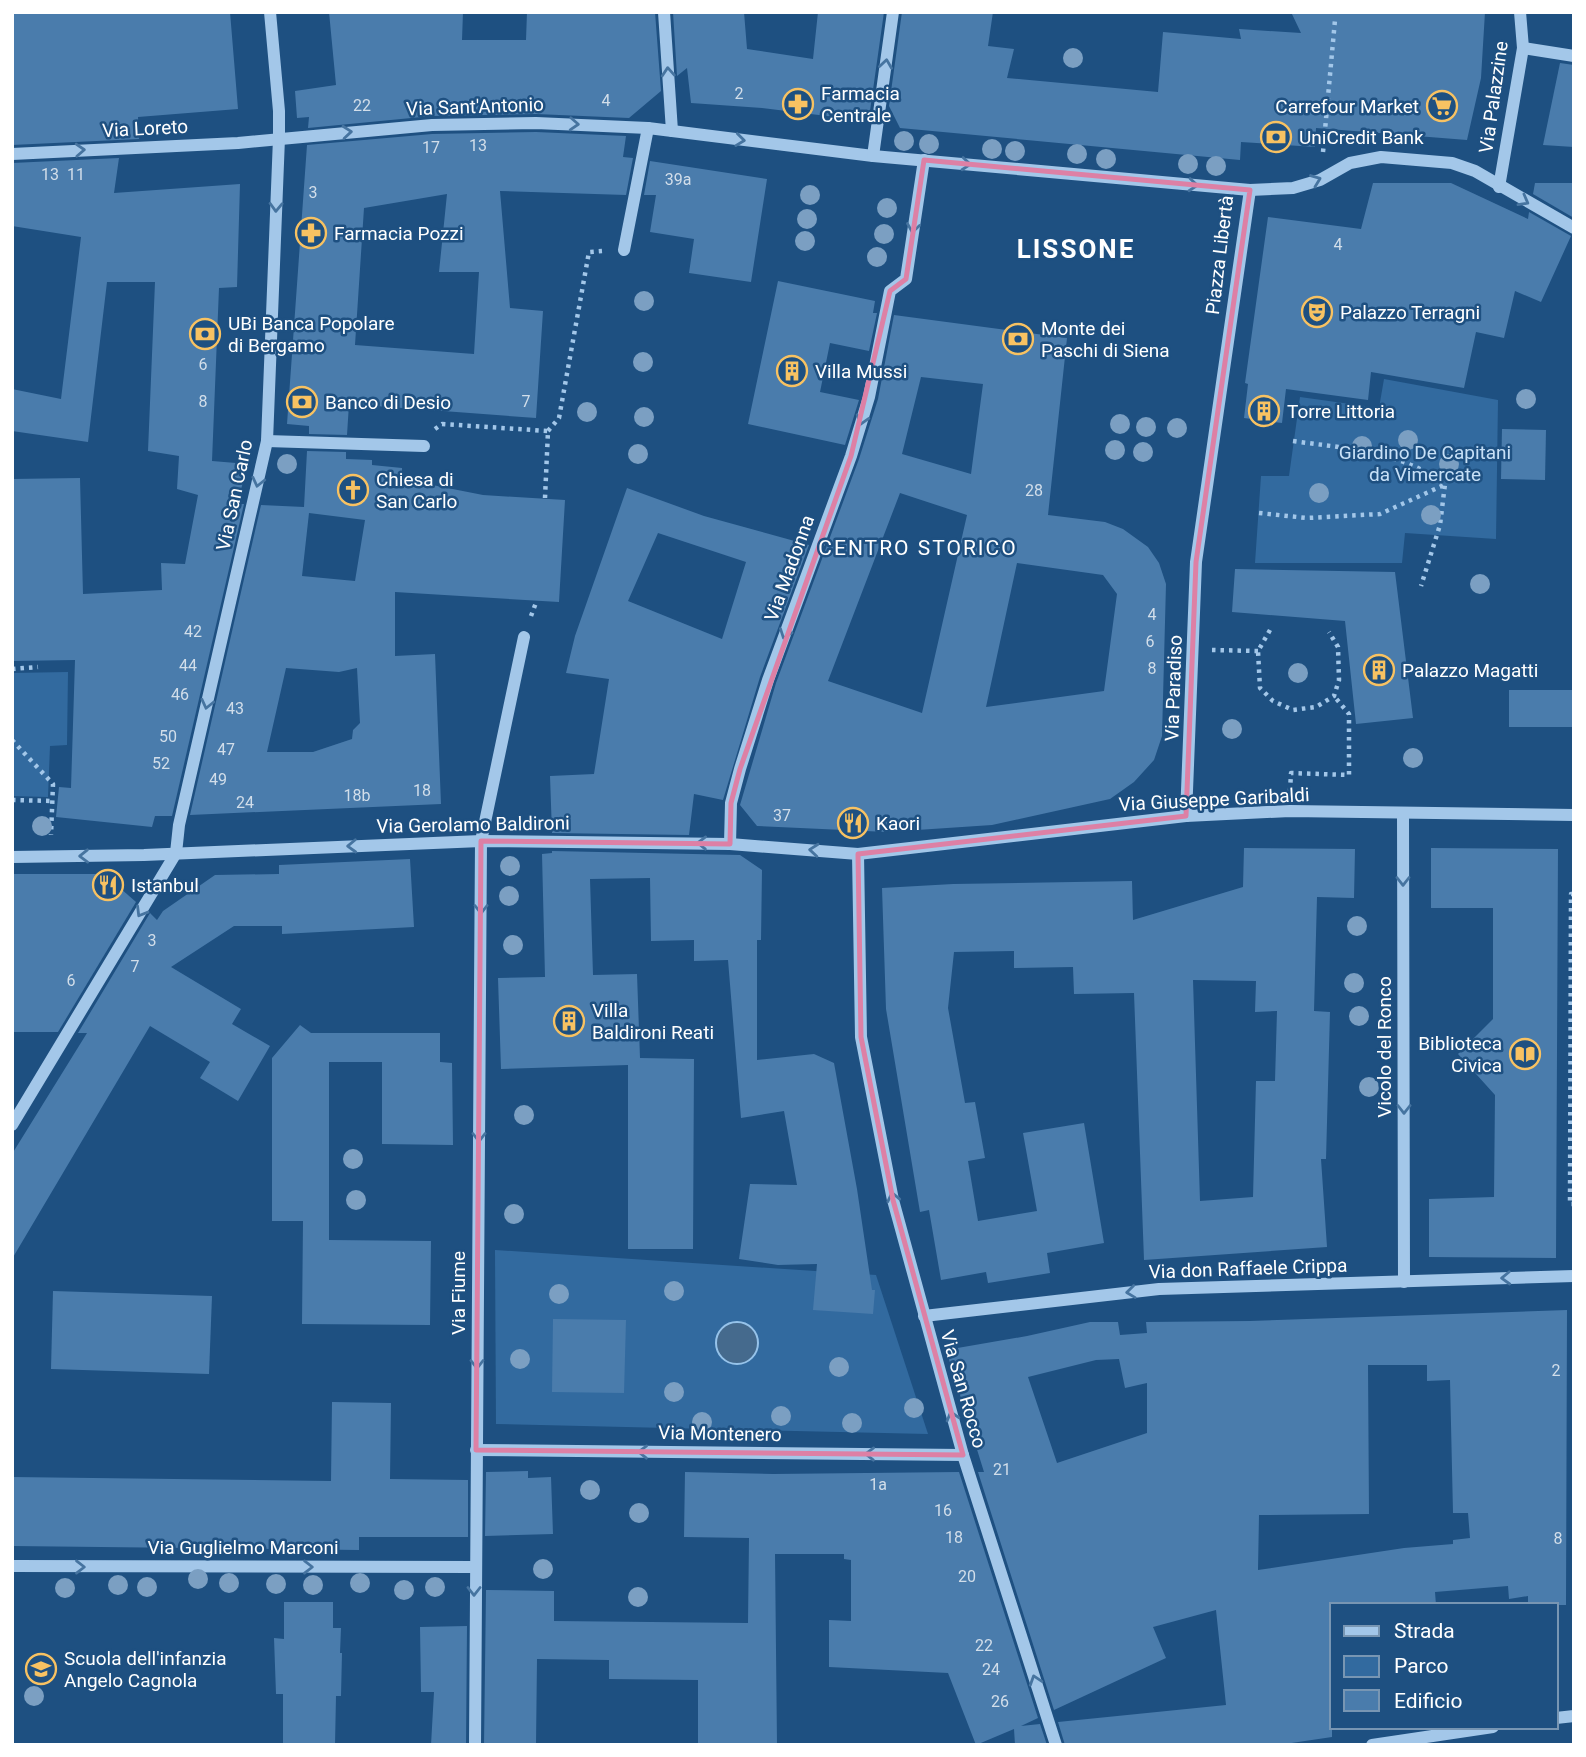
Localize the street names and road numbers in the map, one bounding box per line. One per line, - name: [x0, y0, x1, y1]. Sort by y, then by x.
- street label: Via Palazzine: [1474, 40, 1513, 155]
- street label: Via Sant'Antonio: [406, 93, 544, 120]
- street label: Via Loreto: [101, 115, 189, 142]
- street label: Piazza Libertà: [1201, 194, 1238, 316]
- street label: Via San Carlo: [211, 437, 258, 553]
- street label: Via Madonna: [760, 512, 819, 625]
- street label: Via Paradiso: [1160, 634, 1187, 742]
- street label: Via Giuseppe Garibaldi: [1118, 783, 1310, 816]
- street label: Via Gerolamo Baldironi: [376, 811, 570, 838]
- street label: Vicolo del Ronco: [1373, 976, 1396, 1118]
- street label: Via Fiume: [447, 1251, 470, 1335]
- street label: Via don Raffaele Crippa: [1148, 1254, 1348, 1283]
- street label: Via San Rocco: [936, 1327, 991, 1451]
- street label: Via Montenero: [658, 1421, 782, 1446]
- street label: Via Guglielmo Marconi: [147, 1536, 339, 1559]

